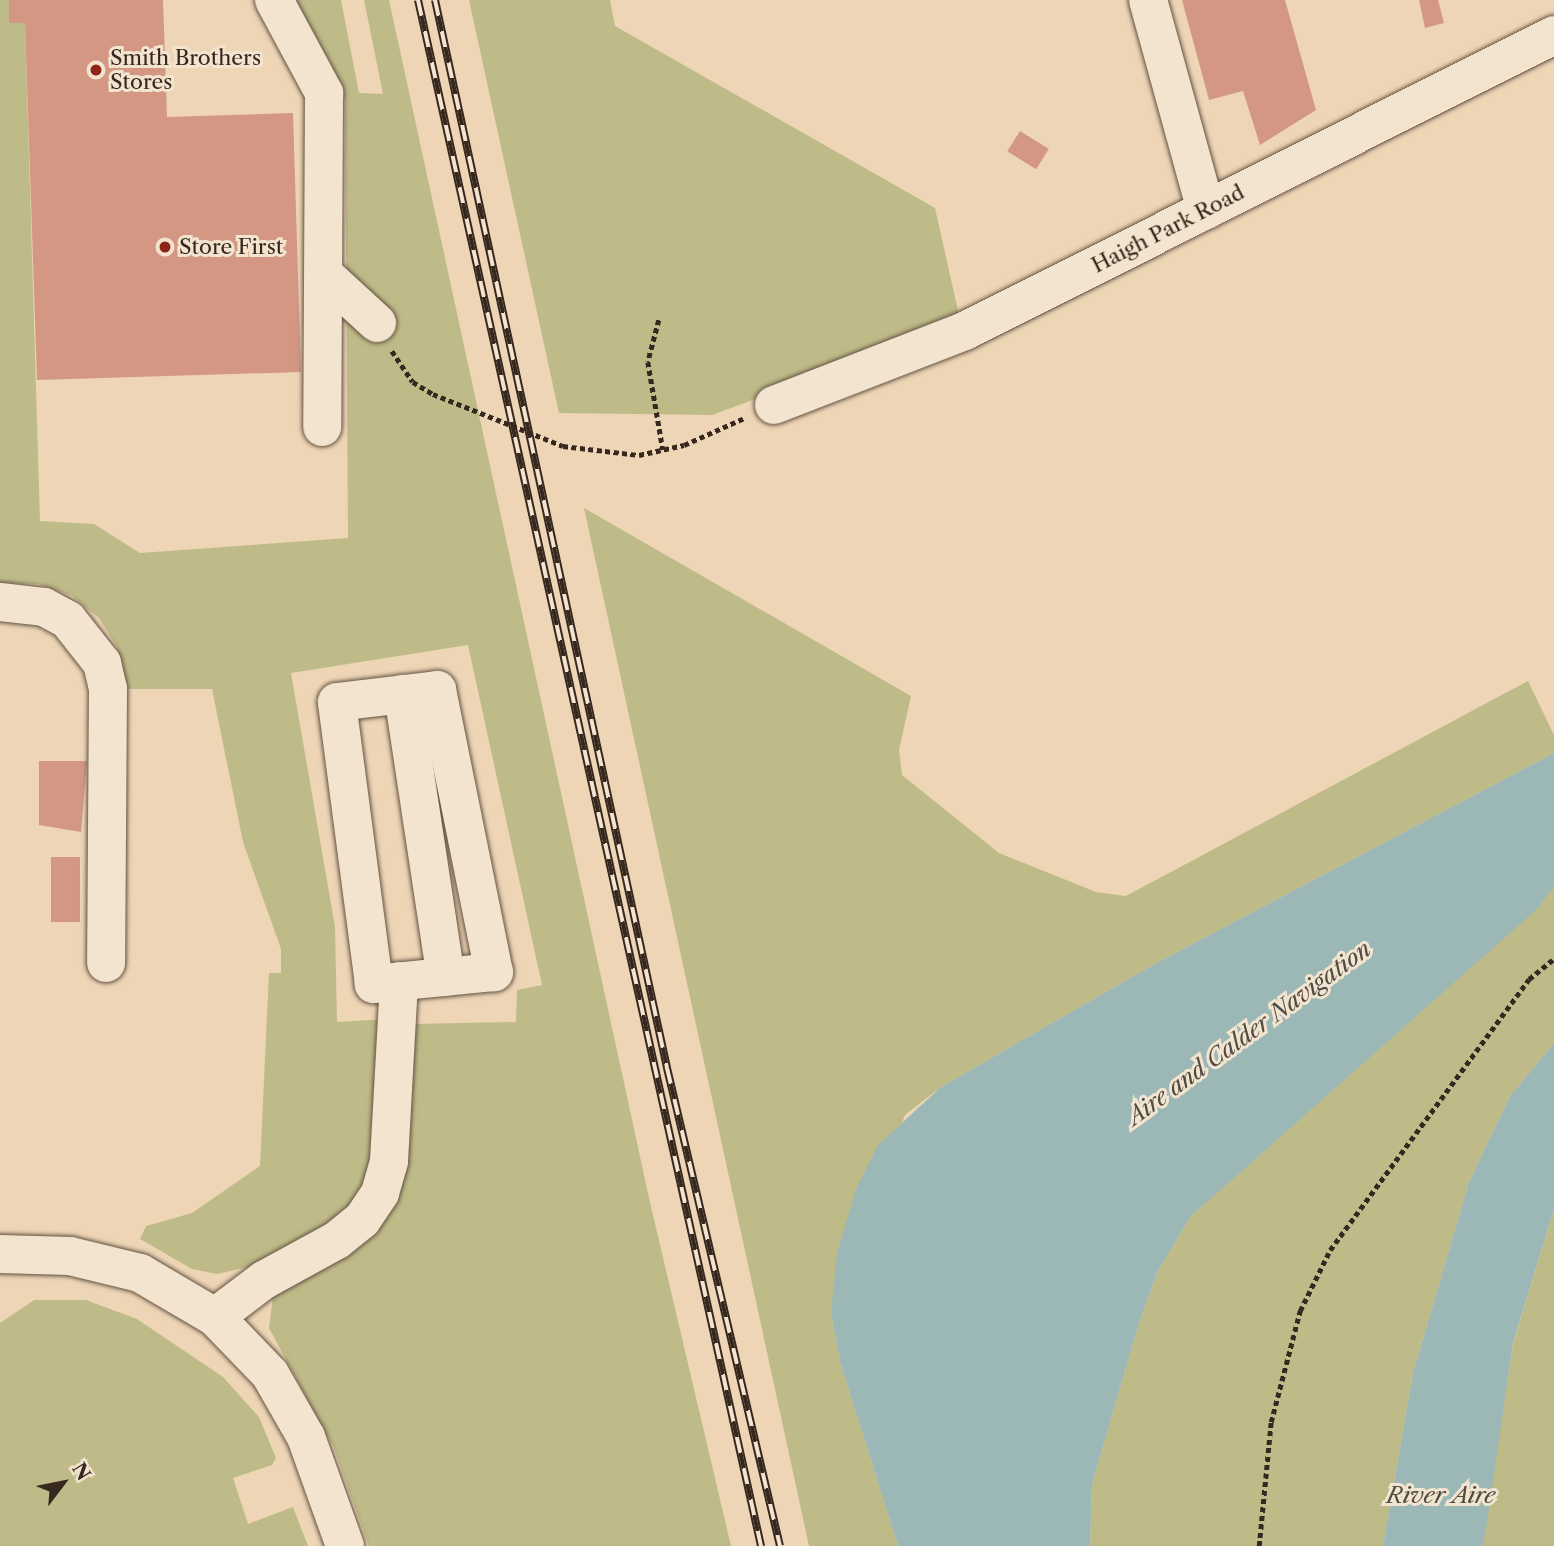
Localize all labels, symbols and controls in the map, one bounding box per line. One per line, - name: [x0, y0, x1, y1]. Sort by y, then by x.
- place label: Smith Brothers Stores: [110, 45, 261, 95]
- marker: Smith Brothers Stores: [88, 62, 104, 78]
- street label: Haigh Park Road: [1087, 180, 1249, 278]
- place label: Store First: [179, 234, 283, 260]
- marker: Store First: [157, 239, 173, 255]
- water label: Aire and Calder Navigation: [1122, 935, 1376, 1131]
- north arrow: [28, 1448, 98, 1518]
- text: N: [67, 1459, 95, 1485]
- water label: River Aire: [1387, 1481, 1495, 1509]

